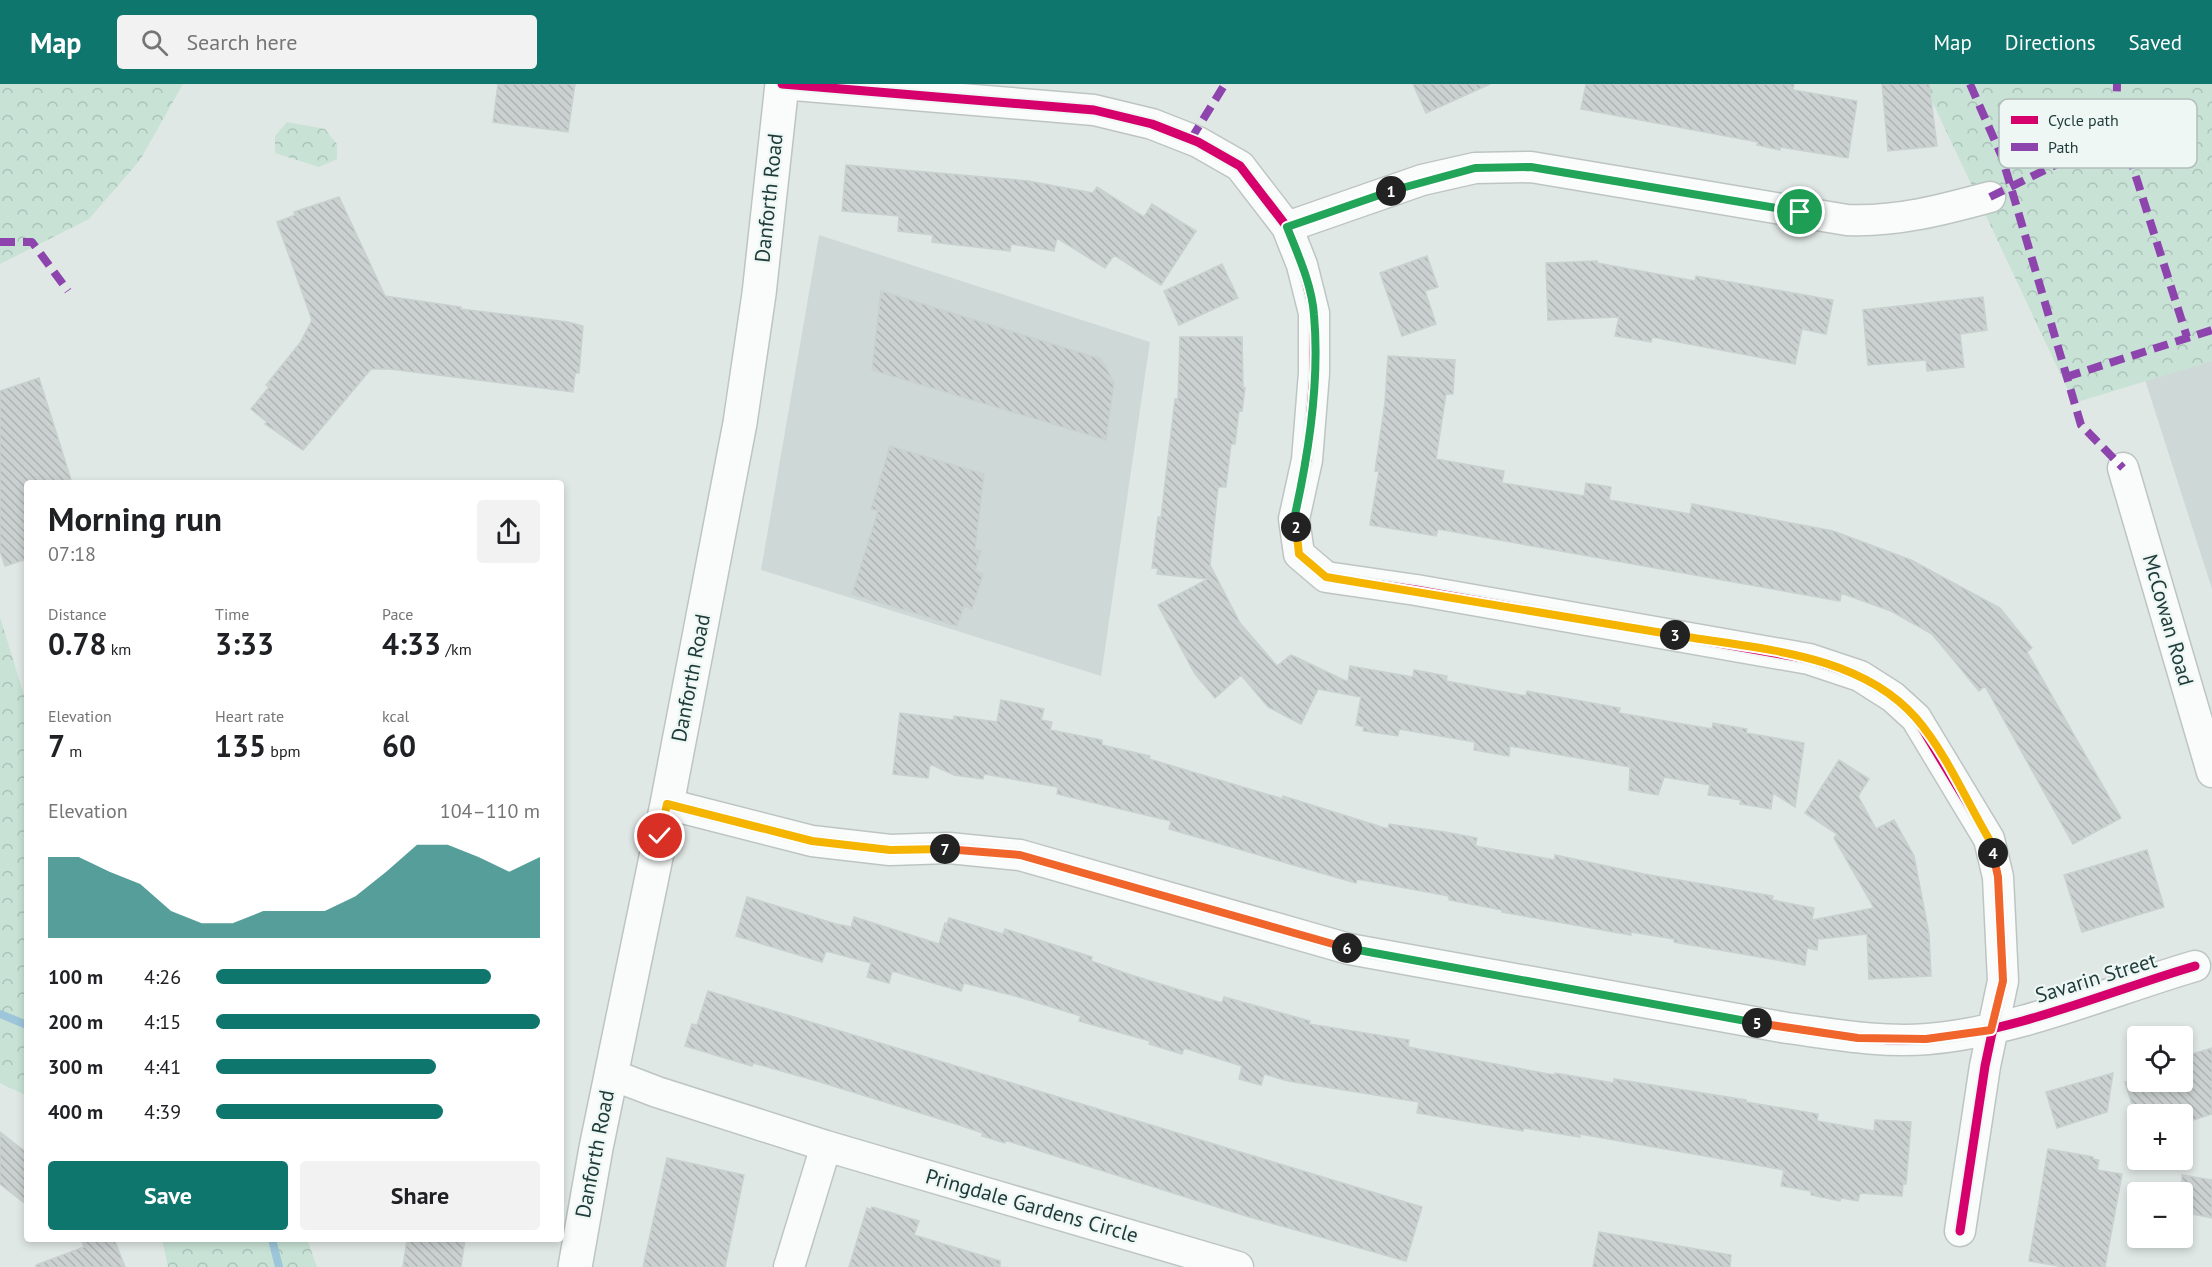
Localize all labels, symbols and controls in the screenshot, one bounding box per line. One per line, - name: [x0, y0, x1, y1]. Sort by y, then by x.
- search box: [117, 15, 537, 69]
- text: Map: [30, 24, 81, 61]
- icon: search: [138, 26, 171, 59]
- text: Search here: [186, 28, 297, 56]
- text: Map: [1933, 29, 1972, 56]
- text: Directions: [2005, 29, 2096, 56]
- text: Saved: [2129, 29, 2182, 56]
- legend: [1999, 99, 2197, 168]
- text: Cycle path: [2048, 110, 2119, 130]
- street label: Danforth Road: [748, 132, 789, 264]
- text: Path: [2048, 137, 2079, 157]
- pin: 1: [1376, 176, 1406, 206]
- text: 1: [1386, 181, 1396, 201]
- pin: [1774, 186, 1825, 237]
- icon: arrive: [1783, 195, 1816, 228]
- text: Morning run: [48, 497, 222, 540]
- button: share: [477, 500, 540, 563]
- pin: 2: [1281, 512, 1311, 542]
- text: 2: [1291, 517, 1301, 537]
- text: 07:18: [48, 541, 96, 567]
- street label: McCowan Road: [2137, 551, 2200, 689]
- text: Distance: [48, 604, 107, 624]
- text: Time: [215, 604, 249, 624]
- text: Pace: [382, 604, 413, 624]
- street label: Danforth Road: [665, 612, 716, 744]
- pin: 3: [1660, 620, 1690, 650]
- text: 0.78: [48, 624, 106, 663]
- text: 3:33: [215, 624, 274, 663]
- text: 4:33: [382, 624, 441, 663]
- text: 3: [1670, 625, 1680, 645]
- text: km: [106, 639, 131, 659]
- text: /km: [441, 639, 472, 659]
- text: Elevation: [48, 706, 112, 726]
- text: Heart rate: [215, 706, 284, 726]
- text: kcal: [382, 706, 409, 726]
- text: 7: [48, 726, 65, 765]
- text: 135: [215, 726, 266, 765]
- text: 60: [382, 726, 416, 765]
- text: m: [65, 741, 82, 761]
- text: bpm: [266, 741, 301, 761]
- text: Elevation: [48, 798, 128, 824]
- text: 104–110 m: [440, 798, 540, 824]
- pin: [634, 810, 685, 861]
- icon: check: [643, 819, 676, 852]
- pin: 7: [930, 834, 960, 864]
- pin: 4: [1978, 838, 2008, 868]
- text: 7: [940, 839, 950, 859]
- text: 4: [1988, 843, 1998, 863]
- pin: 6: [1332, 933, 1362, 963]
- text: 6: [1342, 938, 1352, 958]
- street label: Savarin Street: [2032, 946, 2160, 1009]
- text: 100 m: [48, 964, 103, 990]
- text: 4:26: [144, 964, 181, 990]
- pin: 5: [1742, 1008, 1772, 1038]
- text: 200 m: [48, 1009, 103, 1035]
- text: 4:15: [144, 1009, 181, 1035]
- text: 5: [1752, 1013, 1762, 1033]
- map controls: [2127, 1026, 2193, 1248]
- button: locate: [2127, 1026, 2193, 1092]
- text: 300 m: [48, 1054, 103, 1080]
- text: 4:41: [144, 1054, 181, 1080]
- street label: Danforth Road: [569, 1088, 620, 1220]
- text: 400 m: [48, 1099, 103, 1125]
- text: 4:39: [144, 1099, 181, 1125]
- button: +: [2127, 1104, 2193, 1170]
- button: Save: [48, 1161, 288, 1230]
- button: Share: [300, 1161, 540, 1230]
- street label: Pringdale Gardens Circle: [923, 1162, 1142, 1249]
- button: −: [2127, 1182, 2193, 1248]

